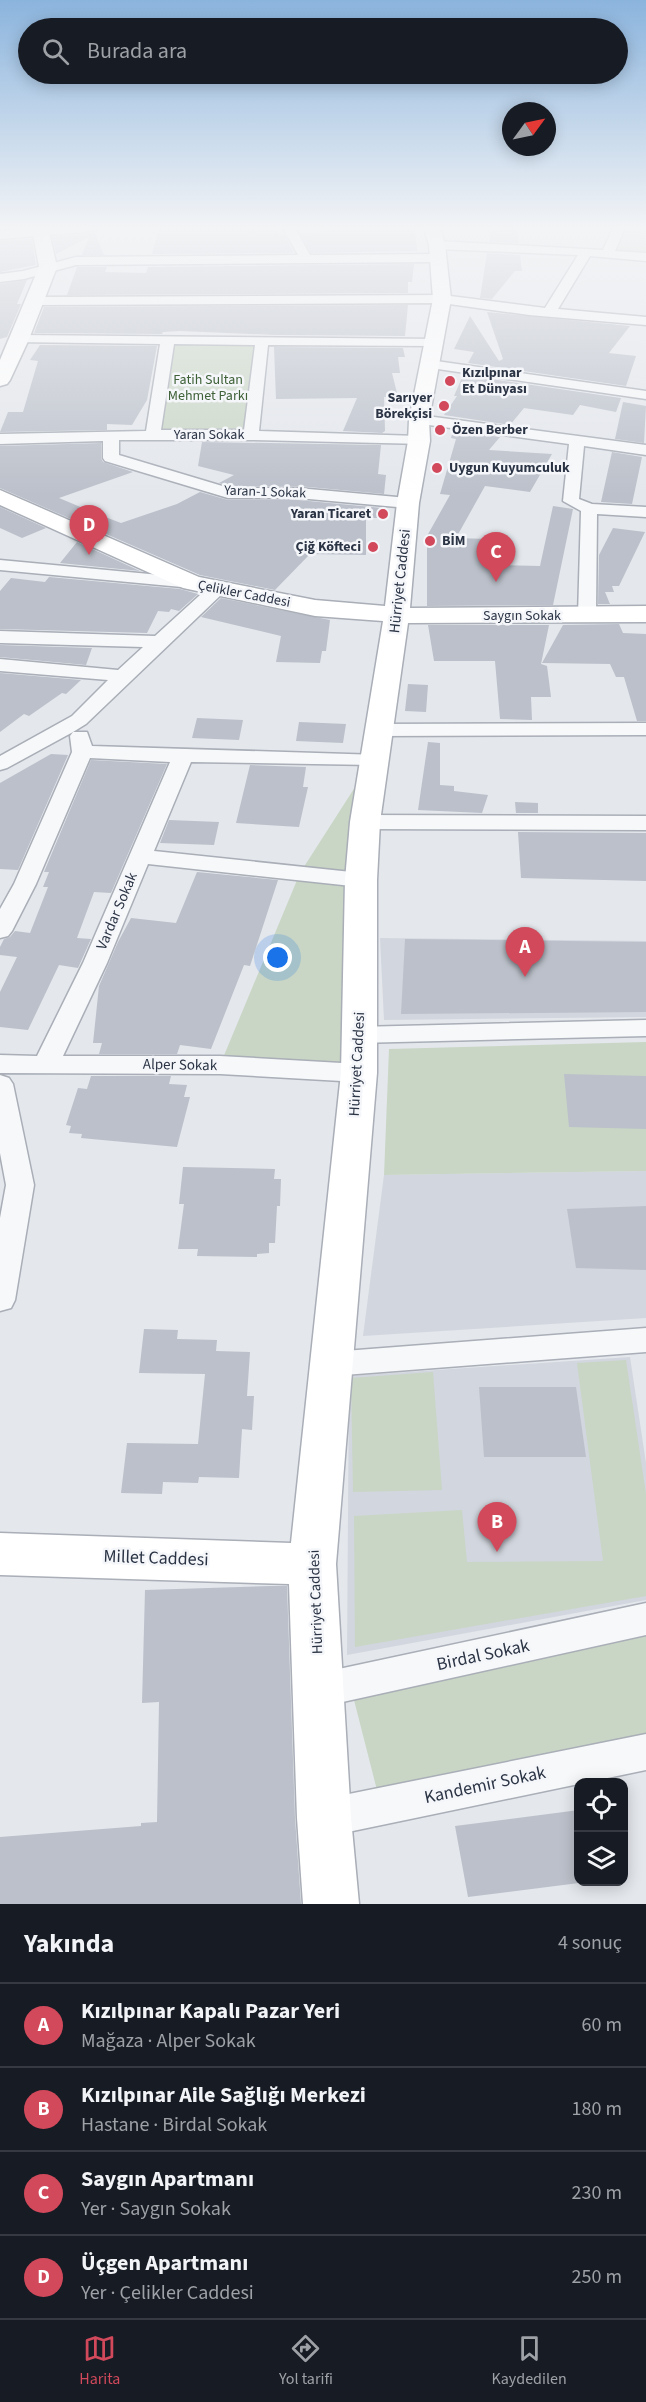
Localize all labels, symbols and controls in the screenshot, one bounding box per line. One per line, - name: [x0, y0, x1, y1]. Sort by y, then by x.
- search box: [18, 18, 628, 84]
- icon: search: [39, 35, 72, 68]
- text: Burada ara: [87, 35, 187, 67]
- north arrow: [502, 102, 556, 156]
- place label: Kızılpınar Et Dünyası: [462, 363, 527, 399]
- park label: Fatih Sultan Mehmet Parkı: [168, 370, 248, 406]
- marker: Kızılpınar Et Dünyası: [443, 374, 457, 388]
- place label: Sarıyer Börekçisi: [375, 388, 432, 424]
- marker: Sarıyer Börekçisi: [437, 399, 451, 413]
- place label: Özen Berber: [452, 420, 528, 440]
- marker: Özen Berber: [433, 423, 447, 437]
- street label: Yaran Sokak: [173, 425, 244, 445]
- place label: Uygun Kuyumculuk: [449, 458, 570, 478]
- marker: Uygun Kuyumculuk: [430, 461, 444, 475]
- street label: Yaran-1 Sokak: [223, 481, 306, 503]
- place label: Yaran Ticaret: [290, 504, 372, 524]
- pin: D: [70, 506, 109, 555]
- marker: Yaran Ticaret: [376, 507, 390, 521]
- street label: Hürriyet Caddesi: [384, 528, 416, 634]
- place label: BİM: [442, 531, 465, 551]
- pin: C: [476, 532, 516, 582]
- marker: BİM: [423, 534, 437, 548]
- place label: Çiğ Köfteci: [296, 537, 361, 557]
- marker: Çiğ Köfteci: [366, 540, 380, 554]
- street label: Çelikler Caddesi: [196, 575, 292, 613]
- street label: Saygın Sokak: [483, 606, 561, 626]
- street label: Vardar Sokak: [91, 868, 143, 953]
- pin: A: [506, 928, 544, 977]
- your location: [263, 943, 292, 972]
- street label: Hürriyet Caddesi: [344, 1011, 370, 1117]
- street label: Alper Sokak: [143, 1054, 218, 1076]
- pin: B: [478, 1502, 516, 1552]
- street label: Millet Caddesi: [103, 1544, 209, 1572]
- street label: Hürriyet Caddesi: [304, 1549, 328, 1655]
- street label: Birdal Sokak: [434, 1633, 532, 1677]
- street label: Kandemir Sokak: [422, 1760, 548, 1810]
- map controls: [574, 1778, 628, 1886]
- button: locate: [574, 1778, 628, 1832]
- button: layers: [574, 1832, 628, 1886]
- text: Yakında: [24, 1925, 114, 1962]
- text: 4 sonuç: [558, 1929, 622, 1957]
- text: Kızılpınar Kapalı Pazar Yeri: [81, 1995, 340, 2027]
- text: A: [38, 2011, 49, 2039]
- text: 60 m: [582, 2011, 622, 2039]
- text: Mağaza · Alper Sokak: [81, 2027, 256, 2055]
- text: Kızılpınar Aile Sağlığı Merkezi: [81, 2079, 366, 2111]
- text: B: [37, 2095, 50, 2123]
- text: 180 m: [572, 2095, 622, 2123]
- text: Hastane · Birdal Sokak: [81, 2111, 267, 2139]
- text: Saygın Apartmanı: [81, 2163, 254, 2195]
- text: C: [38, 2179, 49, 2207]
- text: 230 m: [572, 2179, 622, 2207]
- text: Yer · Saygın Sokak: [81, 2195, 231, 2223]
- text: Üçgen Apartmanı: [81, 2247, 248, 2279]
- text: D: [37, 2263, 50, 2291]
- text: 250 m: [572, 2263, 622, 2291]
- text: Yer · Çelikler Caddesi: [81, 2279, 254, 2307]
- tab: Harita: [79, 2332, 120, 2390]
- tab: Yol tarifi: [279, 2332, 333, 2390]
- tab: Kaydedilen: [492, 2332, 567, 2390]

